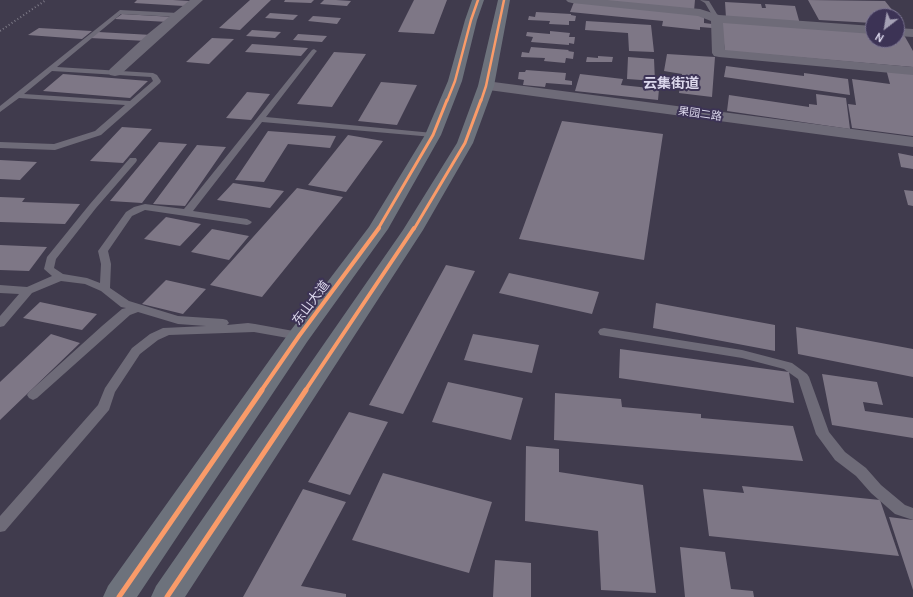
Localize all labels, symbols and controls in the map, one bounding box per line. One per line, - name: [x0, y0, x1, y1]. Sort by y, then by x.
- north arrow: [865, 8, 905, 48]
- text: N: [872, 29, 886, 45]
- district label: 云集街道: [643, 76, 699, 92]
- street label: 果园二路: [677, 104, 723, 124]
- street label: 东山大道: [289, 278, 333, 328]

